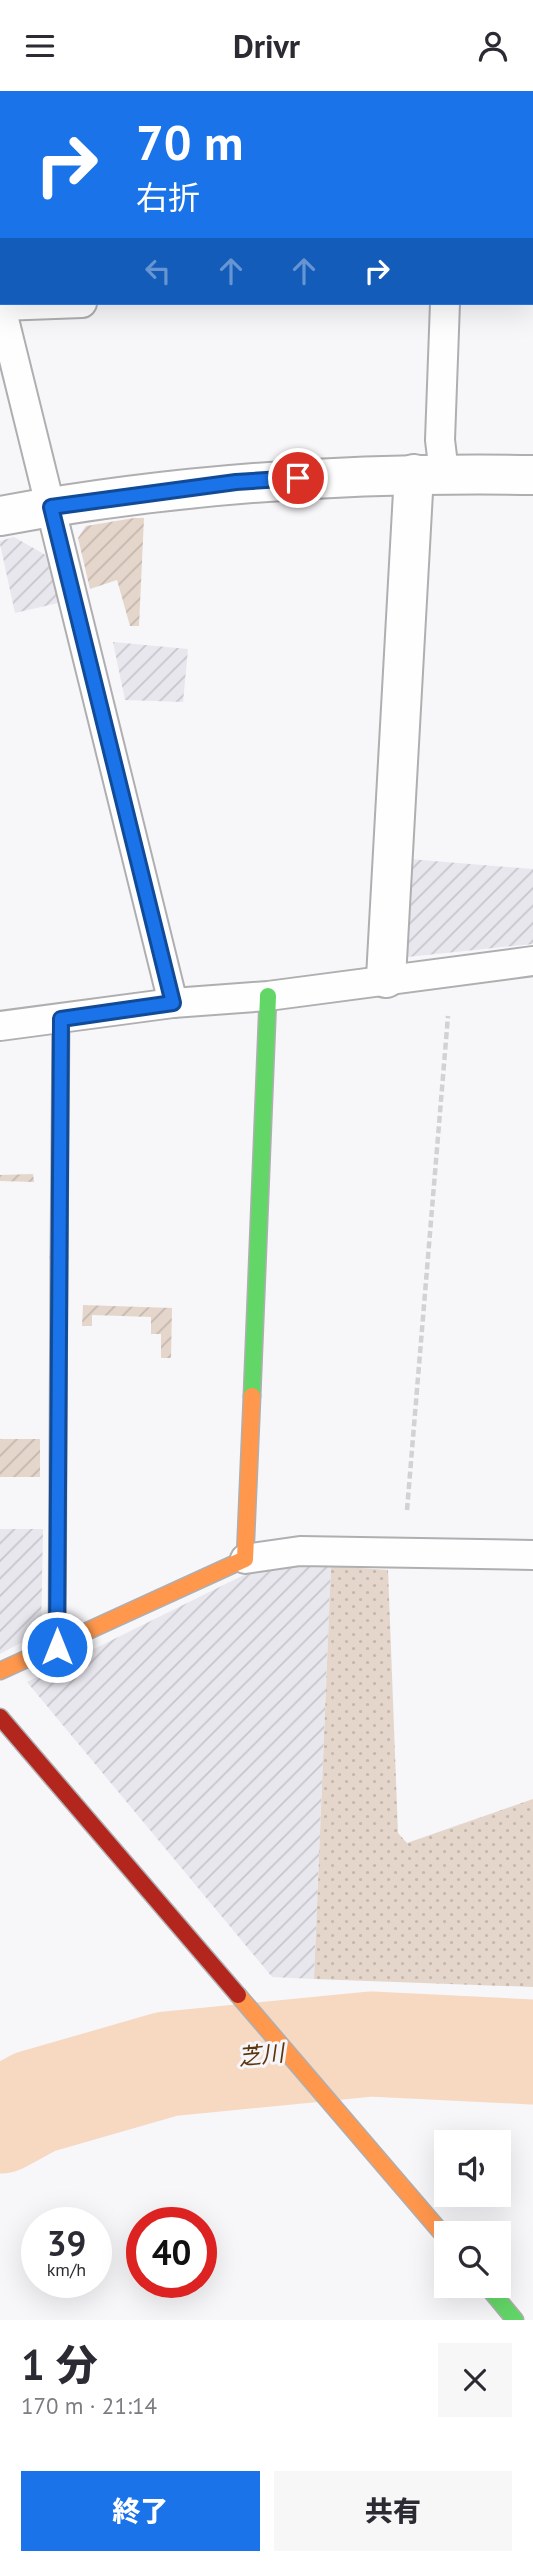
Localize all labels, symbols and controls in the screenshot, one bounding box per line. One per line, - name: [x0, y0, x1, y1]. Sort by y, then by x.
- text: Drivr: [233, 25, 300, 67]
- icon: menu: [21, 27, 59, 65]
- icon: person: [474, 27, 512, 65]
- text: 70 m: [136, 110, 243, 174]
- icon: right: [21, 119, 112, 210]
- text: 右折: [136, 176, 200, 218]
- icon: left: [139, 252, 177, 290]
- icon: ahead: [212, 252, 250, 290]
- icon: ahead: [285, 252, 323, 290]
- icon: right: [358, 252, 396, 290]
- pin: [268, 448, 328, 508]
- icon: arrive: [279, 459, 317, 497]
- position arrow: [20, 1610, 94, 1684]
- water label: 芝川: [237, 2037, 288, 2071]
- map controls: [434, 2130, 511, 2298]
- button: sound: [434, 2130, 511, 2207]
- speed limit sign: 40: [126, 2207, 217, 2298]
- text: 39: [47, 2220, 86, 2266]
- button: search: [434, 2221, 511, 2298]
- text: km/h: [47, 2258, 86, 2281]
- text: 1 分: [21, 2337, 97, 2392]
- button: close: [438, 2343, 512, 2417]
- text: 170 m · 21:14: [21, 2391, 157, 2420]
- button: 終了: [21, 2471, 260, 2551]
- button: 共有: [274, 2471, 512, 2551]

